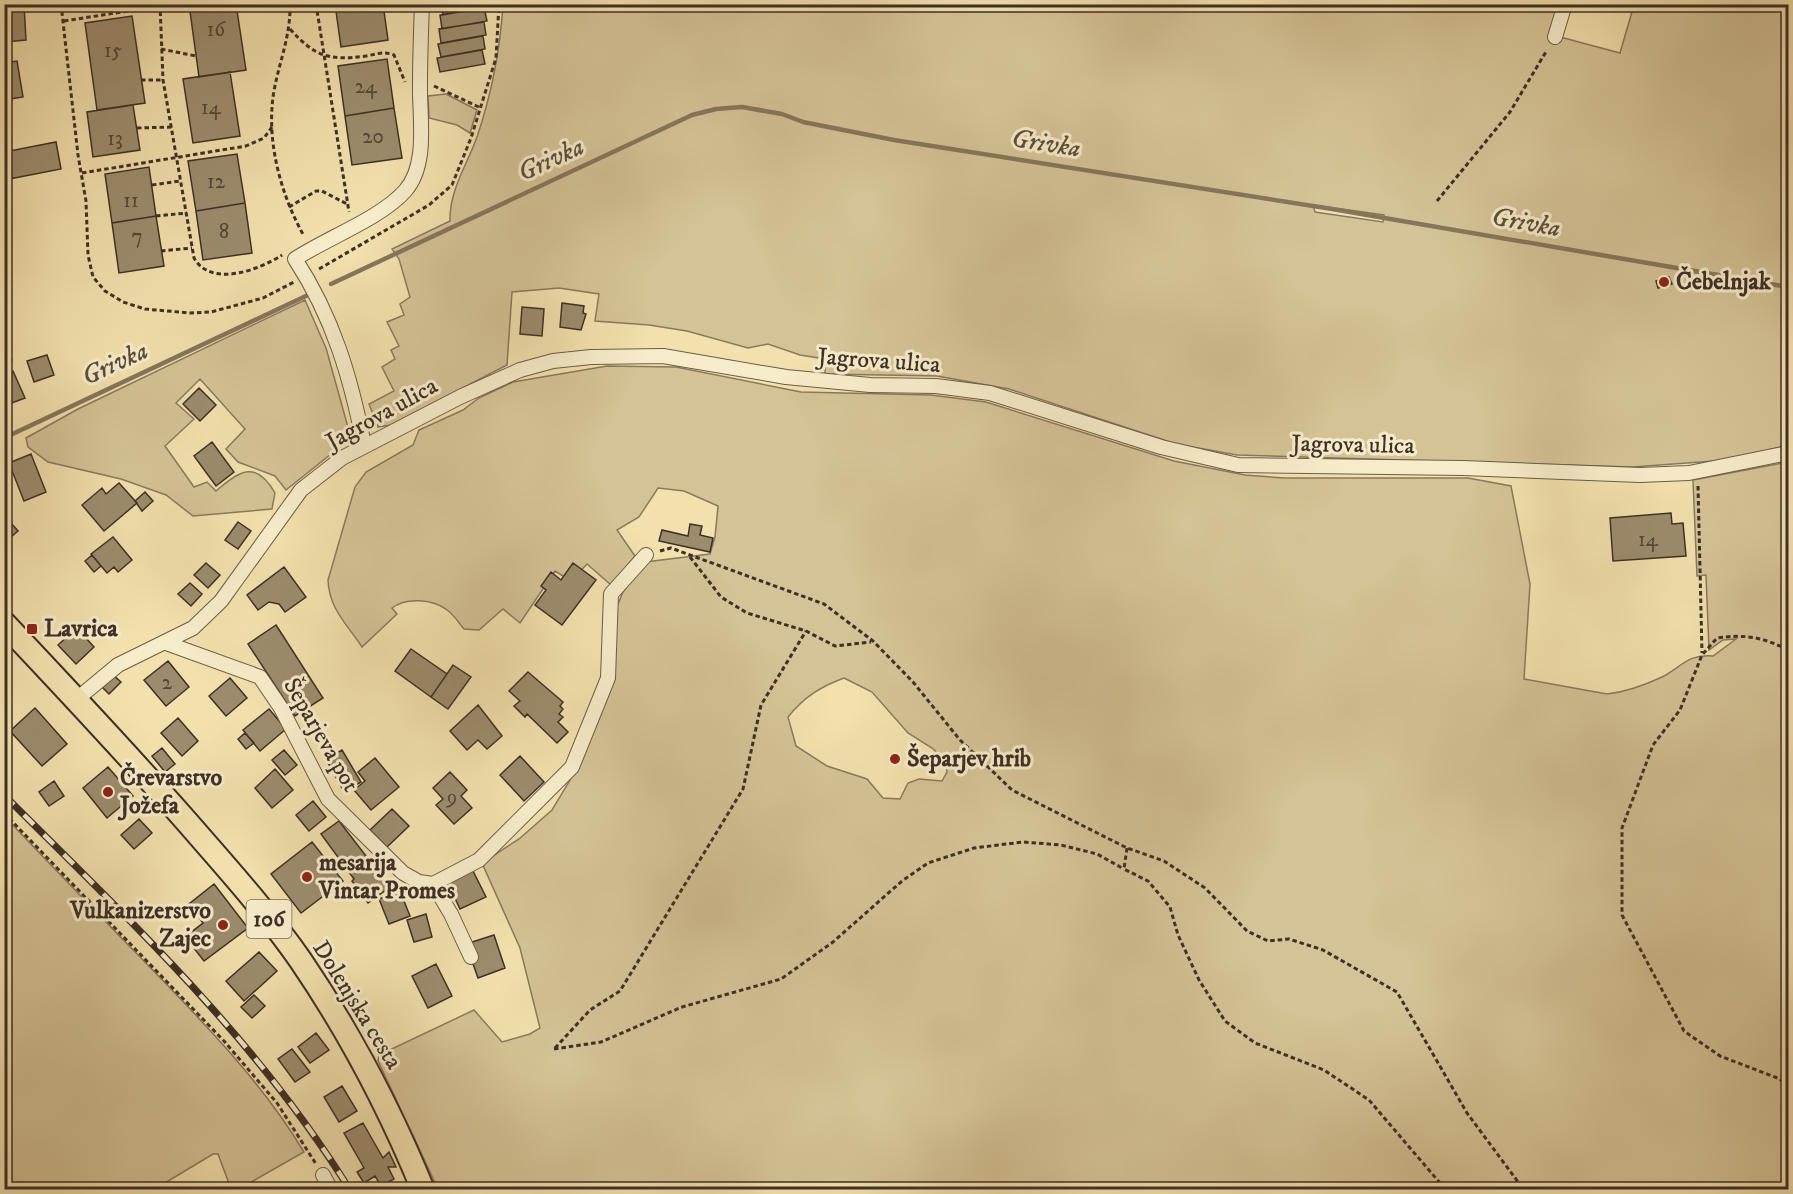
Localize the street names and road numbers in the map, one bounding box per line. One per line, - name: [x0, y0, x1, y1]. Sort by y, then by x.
- street label: Jagrova ulica: [815, 342, 942, 380]
- street label: Jagrova ulica: [319, 371, 444, 458]
- street label: Jagrova ulica: [1289, 429, 1416, 461]
- street label: Šeparjeva pot: [276, 672, 367, 798]
- road number: 106: [246, 900, 292, 938]
- street label: Dolenjska cesta: [306, 935, 409, 1076]

